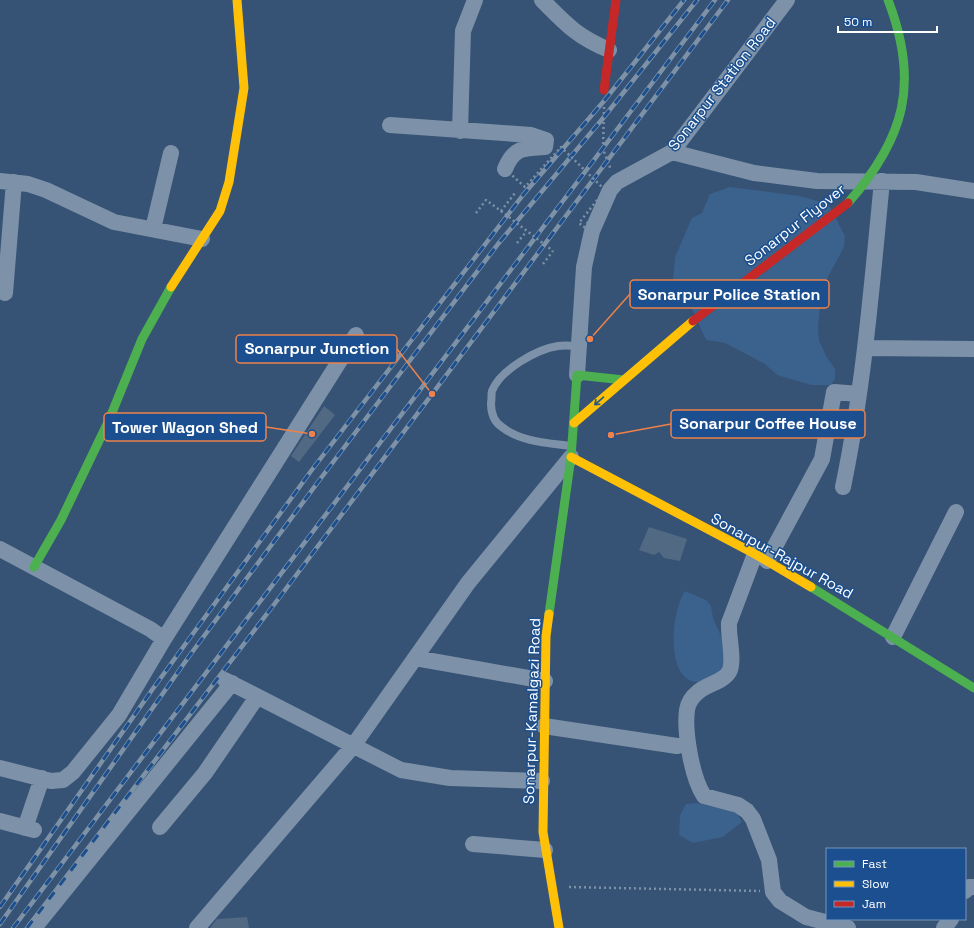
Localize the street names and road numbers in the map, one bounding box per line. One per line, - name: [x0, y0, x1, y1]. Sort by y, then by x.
- street label: Sonarpur Station Road: [664, 13, 780, 154]
- street label: Sonarpur Flyover: [741, 179, 849, 270]
- street label: Sonarpur-Rajpur Road: [708, 508, 857, 603]
- street label: Sonarpur-Kamalgazi Road: [519, 618, 544, 804]

